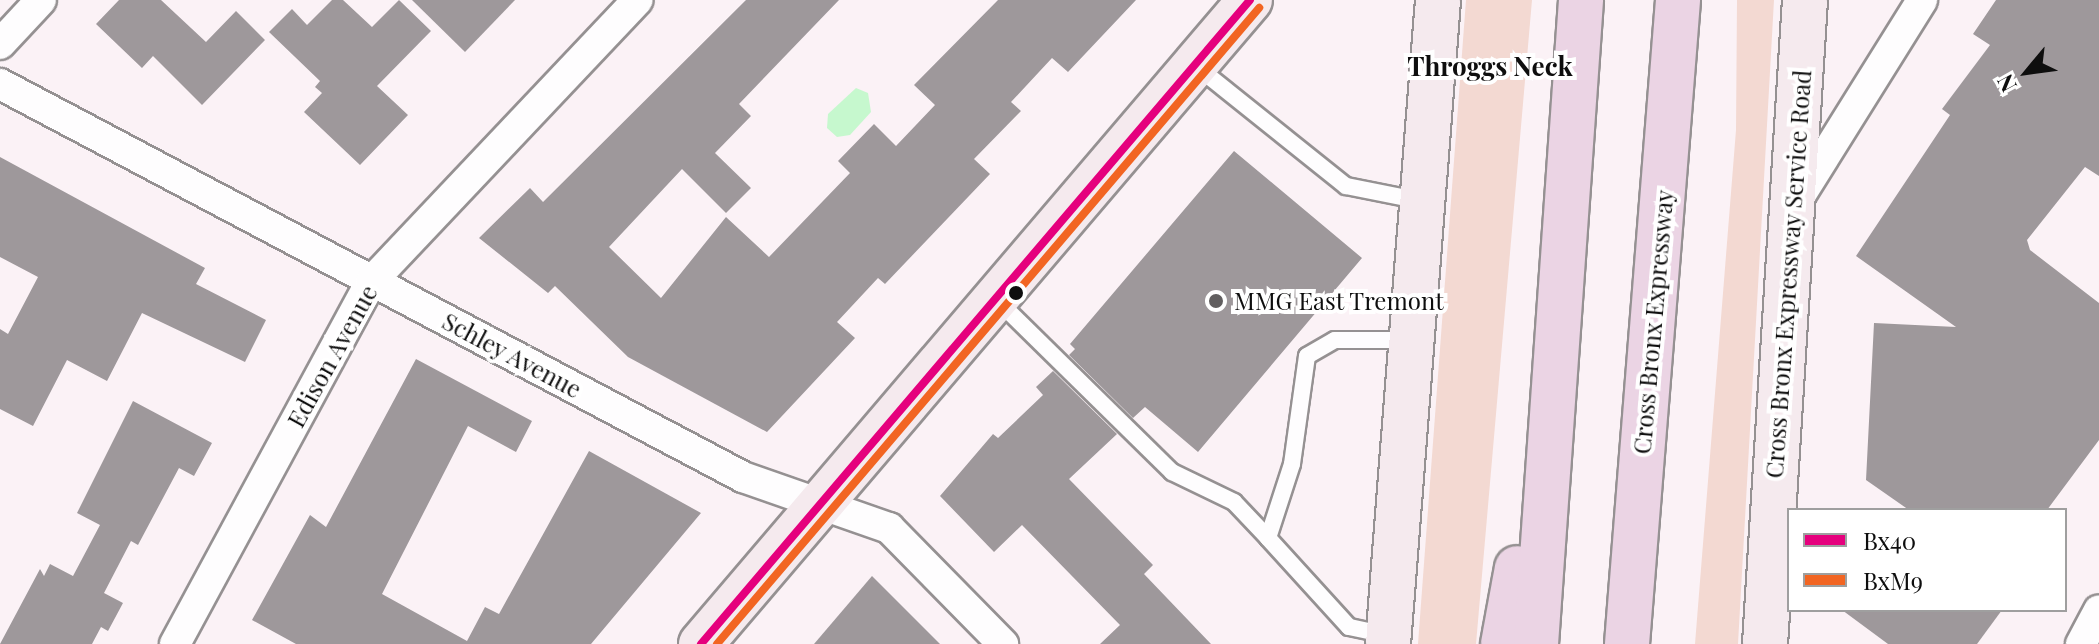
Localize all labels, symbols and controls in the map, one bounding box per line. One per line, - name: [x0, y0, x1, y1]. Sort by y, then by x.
- north arrow: [1987, 32, 2067, 112]
- district label: Throggs Neck: [1407, 50, 1573, 82]
- street label: Cross Bronx Expressway Service Road: [1759, 68, 1817, 480]
- text: N: [1989, 69, 2023, 98]
- street label: Cross Bronx Expressway: [1627, 189, 1679, 455]
- street label: Edison Avenue: [281, 279, 383, 433]
- unlabelled marker: [1008, 285, 1024, 301]
- place label: MMG East Tremont: [1234, 287, 1445, 315]
- marker: MMG East Tremont: [1205, 290, 1227, 312]
- street label: Schley Avenue: [437, 306, 587, 404]
- legend: [1787, 508, 2067, 612]
- text: Bx40: [1863, 524, 1916, 556]
- text: BxM9: [1863, 564, 1923, 596]

